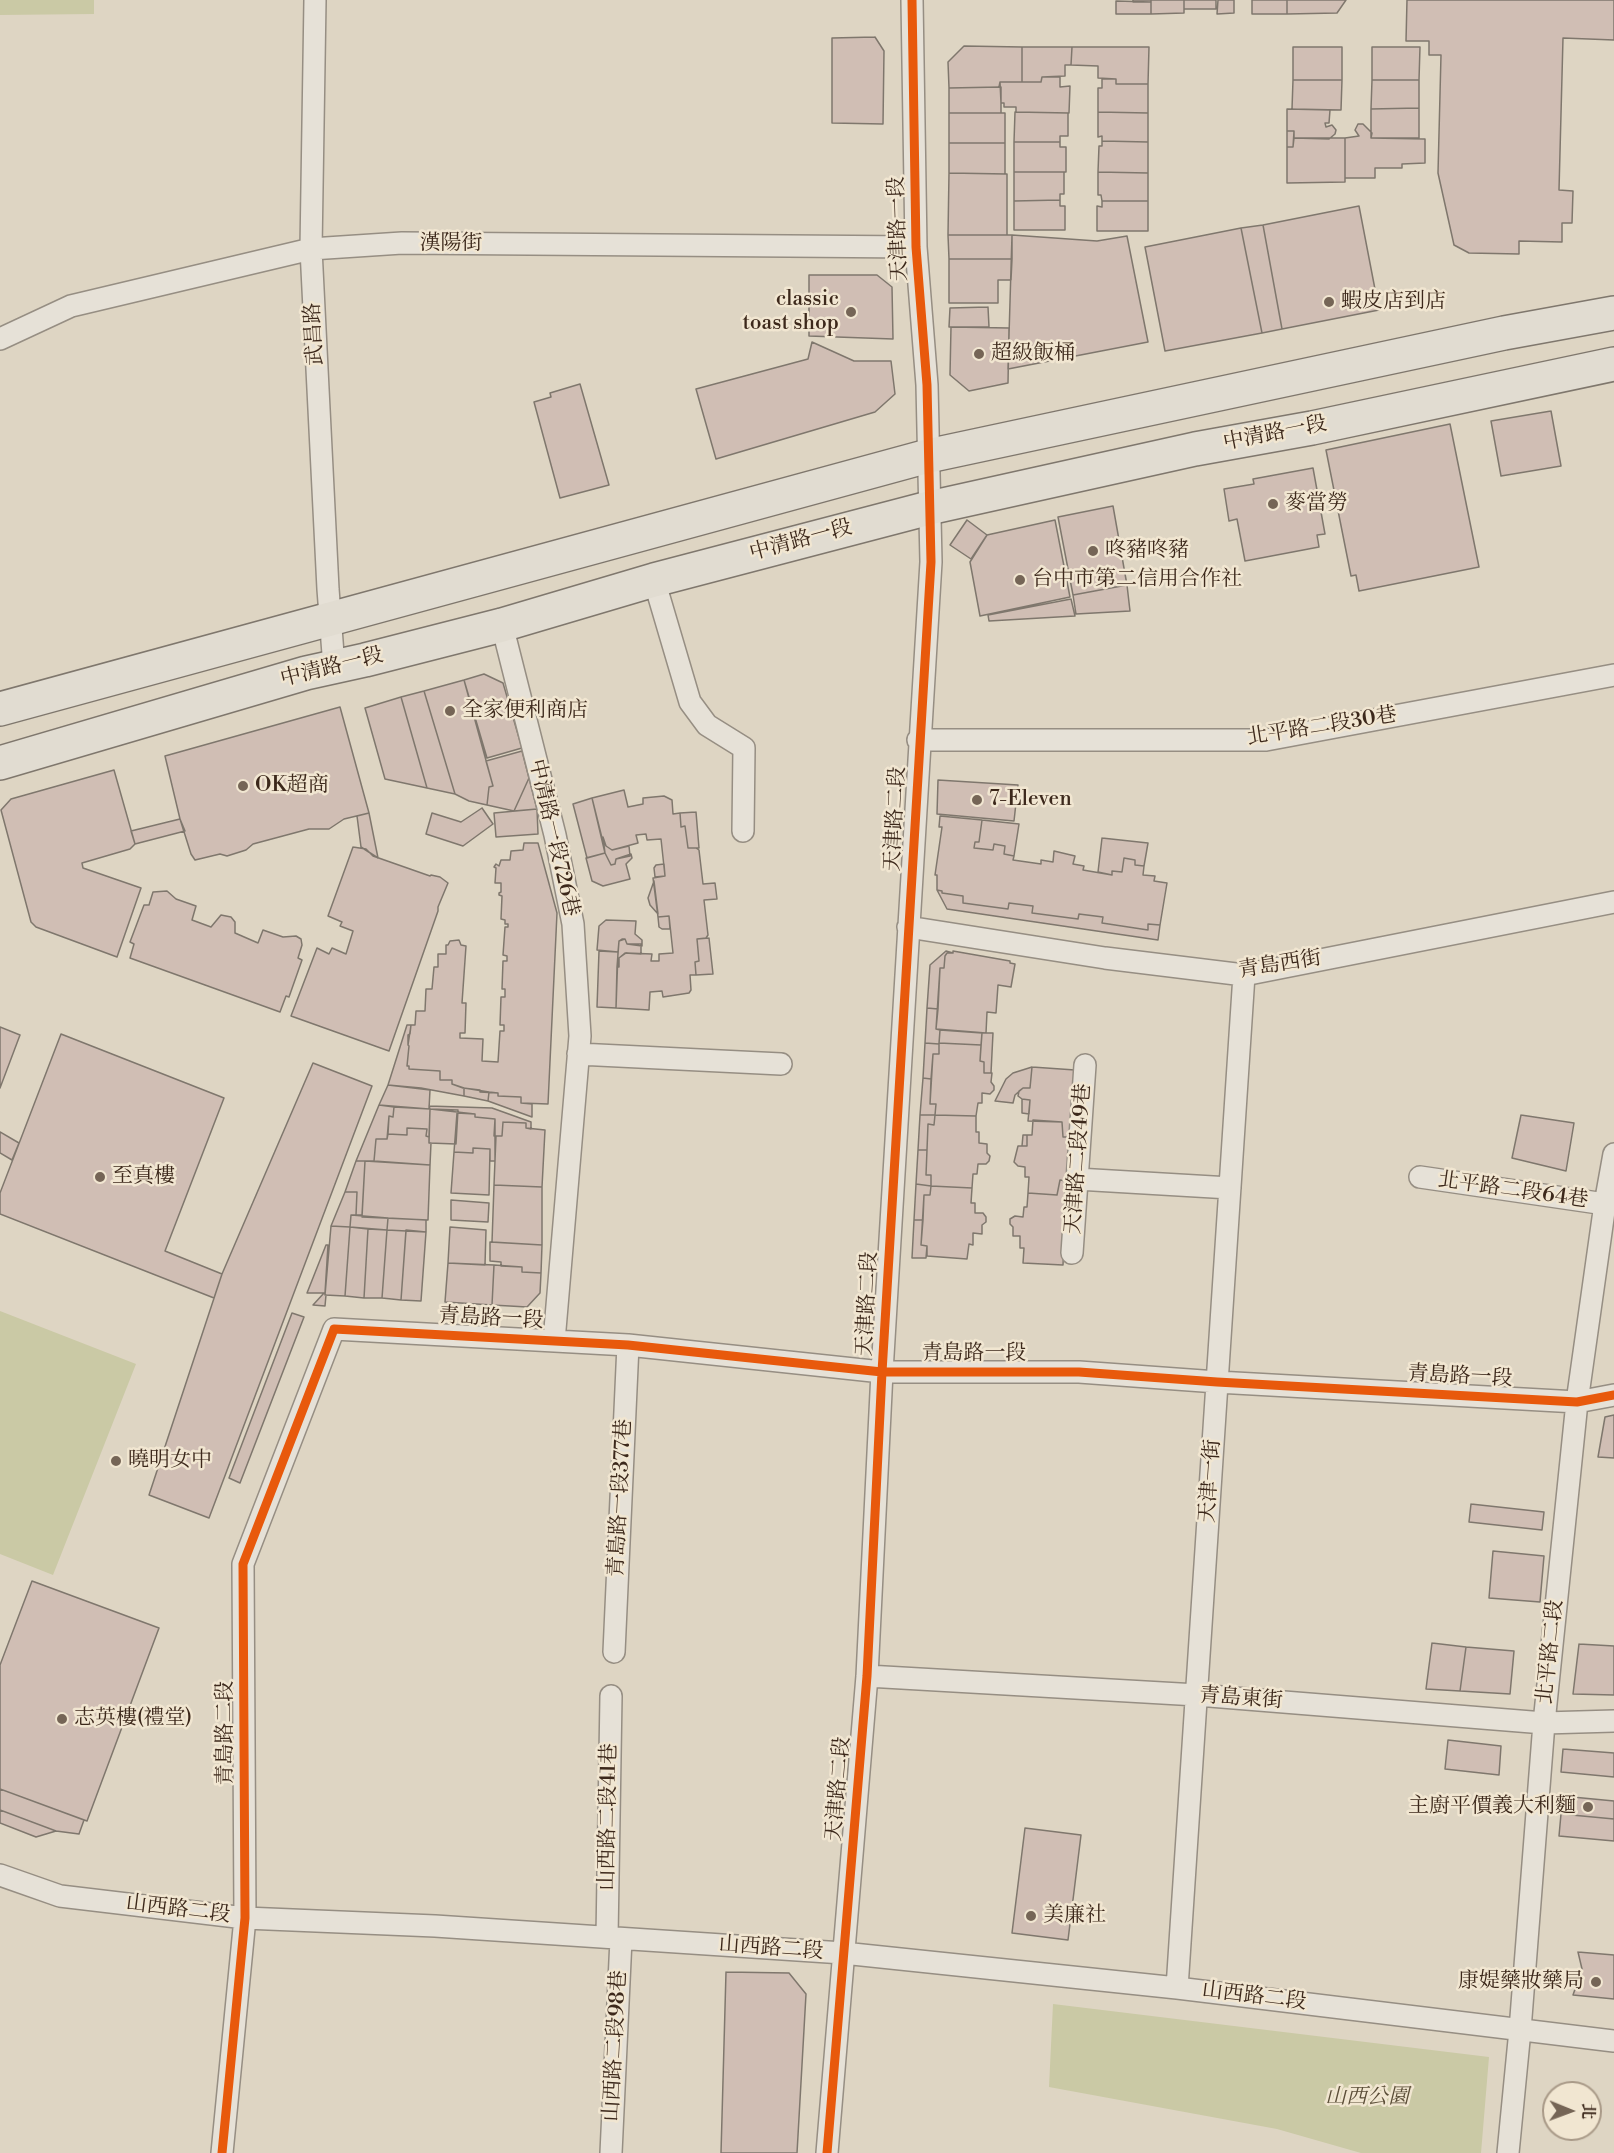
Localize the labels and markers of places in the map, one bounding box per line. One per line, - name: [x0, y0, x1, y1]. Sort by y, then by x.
- place label: classic toast shop: [743, 287, 839, 337]
- place label: 蝦皮店到店: [1341, 289, 1446, 315]
- marker: 蝦皮店到店: [1322, 295, 1336, 309]
- marker: classic toast shop: [844, 305, 858, 319]
- place label: 超級飯桶: [991, 341, 1075, 367]
- marker: 超級飯桶: [972, 347, 986, 361]
- place label: 麥當勞: [1285, 491, 1348, 517]
- marker: 麥當勞: [1266, 497, 1280, 511]
- place label: 咚豬咚豬: [1105, 538, 1189, 564]
- marker: 咚豬咚豬: [1086, 544, 1100, 558]
- place label: 台中市第二信用合作社: [1032, 567, 1242, 593]
- marker: 台中市第二信用合作社: [1013, 573, 1027, 587]
- place label: 全家便利商店: [462, 698, 588, 724]
- marker: 全家便利商店: [443, 704, 457, 718]
- place label: OK超商: [255, 773, 329, 799]
- marker: OK超商: [236, 779, 250, 793]
- place label: 7-Eleven: [989, 787, 1072, 813]
- marker: 7-Eleven: [970, 793, 984, 807]
- place label: 至真樓: [112, 1164, 175, 1190]
- marker: 至真樓: [93, 1170, 107, 1184]
- place label: 曉明女中: [128, 1448, 212, 1474]
- marker: 曉明女中: [109, 1454, 123, 1468]
- place label: 志英樓(禮堂): [74, 1706, 192, 1732]
- marker: 志英樓(禮堂): [55, 1712, 69, 1726]
- place label: 主廚平價義大利麵: [1408, 1794, 1576, 1820]
- marker: 主廚平價義大利麵: [1581, 1800, 1595, 1814]
- place label: 美廉社: [1043, 1903, 1106, 1929]
- marker: 美廉社: [1024, 1909, 1038, 1923]
- place label: 康媞藥妝藥局: [1458, 1969, 1584, 1995]
- marker: 康媞藥妝藥局: [1589, 1975, 1603, 1989]

